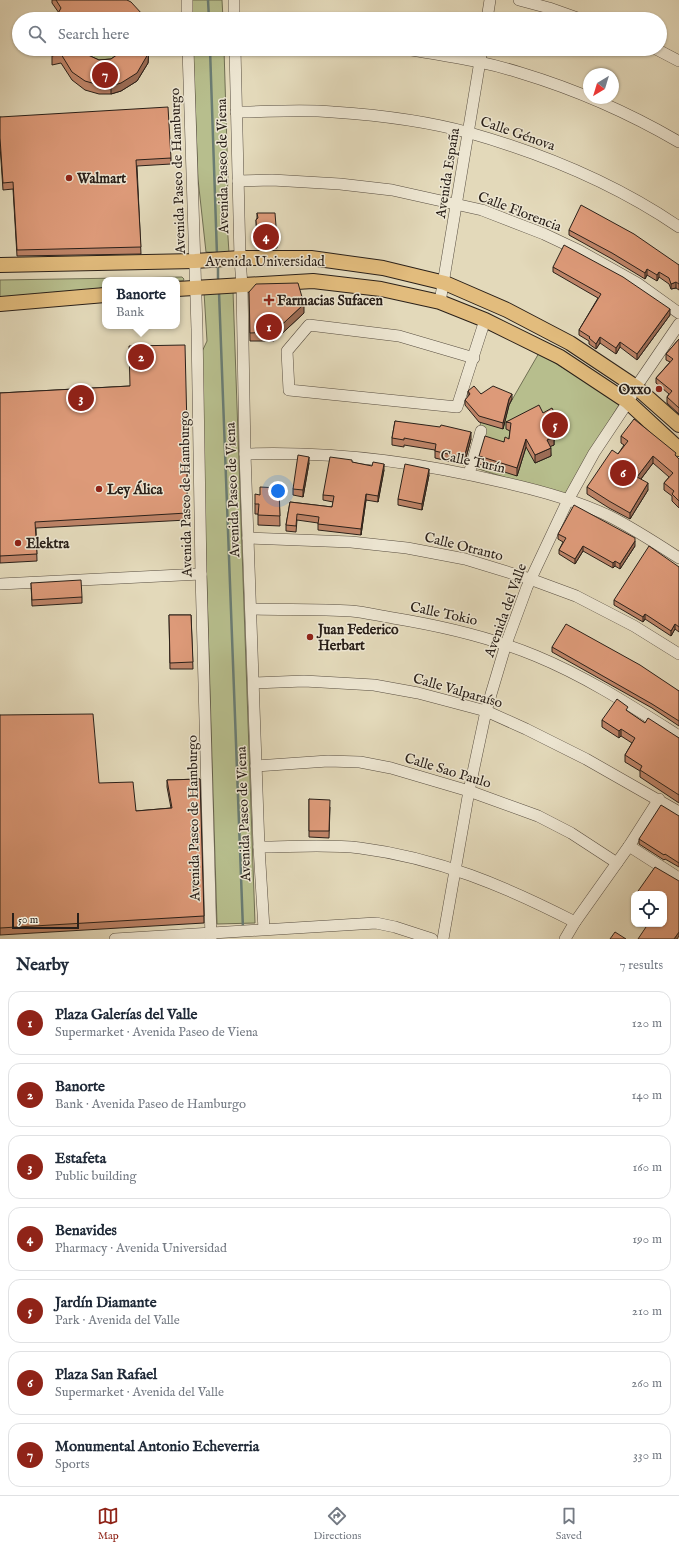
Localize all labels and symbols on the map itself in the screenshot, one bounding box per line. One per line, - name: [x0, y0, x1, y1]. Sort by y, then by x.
- pin: 7: [92, 60, 118, 90]
- north arrow: [583, 68, 619, 104]
- street label: Avenida Paseo de Hamburgo: [166, 87, 190, 255]
- street label: Avenida Paseo de Viena: [213, 97, 233, 235]
- street label: Calle Génova: [478, 113, 558, 155]
- street label: Avenida España: [432, 126, 464, 221]
- place label: Walmart: [76, 170, 126, 188]
- marker: Walmart: [64, 173, 74, 183]
- street label: Calle Florencia: [475, 188, 565, 236]
- pin: 4: [253, 222, 279, 252]
- street label: Avenida Universidad: [204, 253, 325, 271]
- place label: Farmacias Sufacen: [277, 292, 384, 310]
- marker: Farmacias Sufacen: [264, 295, 274, 305]
- pin: 1: [256, 312, 282, 342]
- pin: 2: [128, 342, 154, 372]
- place label: Oxxo: [618, 381, 651, 399]
- pin: 3: [68, 383, 94, 413]
- marker: Oxxo: [654, 384, 664, 394]
- street label: Avenida Paseo de Hamburgo: [176, 410, 196, 578]
- pin: 5: [542, 410, 568, 440]
- street label: Avenida Paseo de Viena: [222, 421, 244, 559]
- street label: Calle Turín: [439, 446, 507, 478]
- pin: 6: [610, 458, 636, 488]
- place label: Ley Álica: [107, 480, 163, 499]
- your location: [268, 481, 288, 501]
- marker: Ley Álica: [94, 484, 104, 494]
- street label: Calle Otranto: [423, 529, 505, 566]
- place label: Elektra: [26, 535, 70, 553]
- marker: Elektra: [13, 538, 23, 548]
- street label: Avenida del Valle: [480, 560, 531, 661]
- street label: Calle Tokio: [409, 598, 479, 630]
- place label: Juan Federico Herbart: [316, 621, 399, 655]
- marker: Juan Federico Herbart: [305, 632, 315, 642]
- street label: Calle Valparaíso: [411, 670, 505, 712]
- street label: Avenida Paseo de Hamburgo: [184, 734, 204, 902]
- street label: Avenida Paseo de Viena: [233, 745, 255, 883]
- street label: Calle Sao Paulo: [402, 749, 494, 793]
- scale bar: [12, 911, 79, 930]

